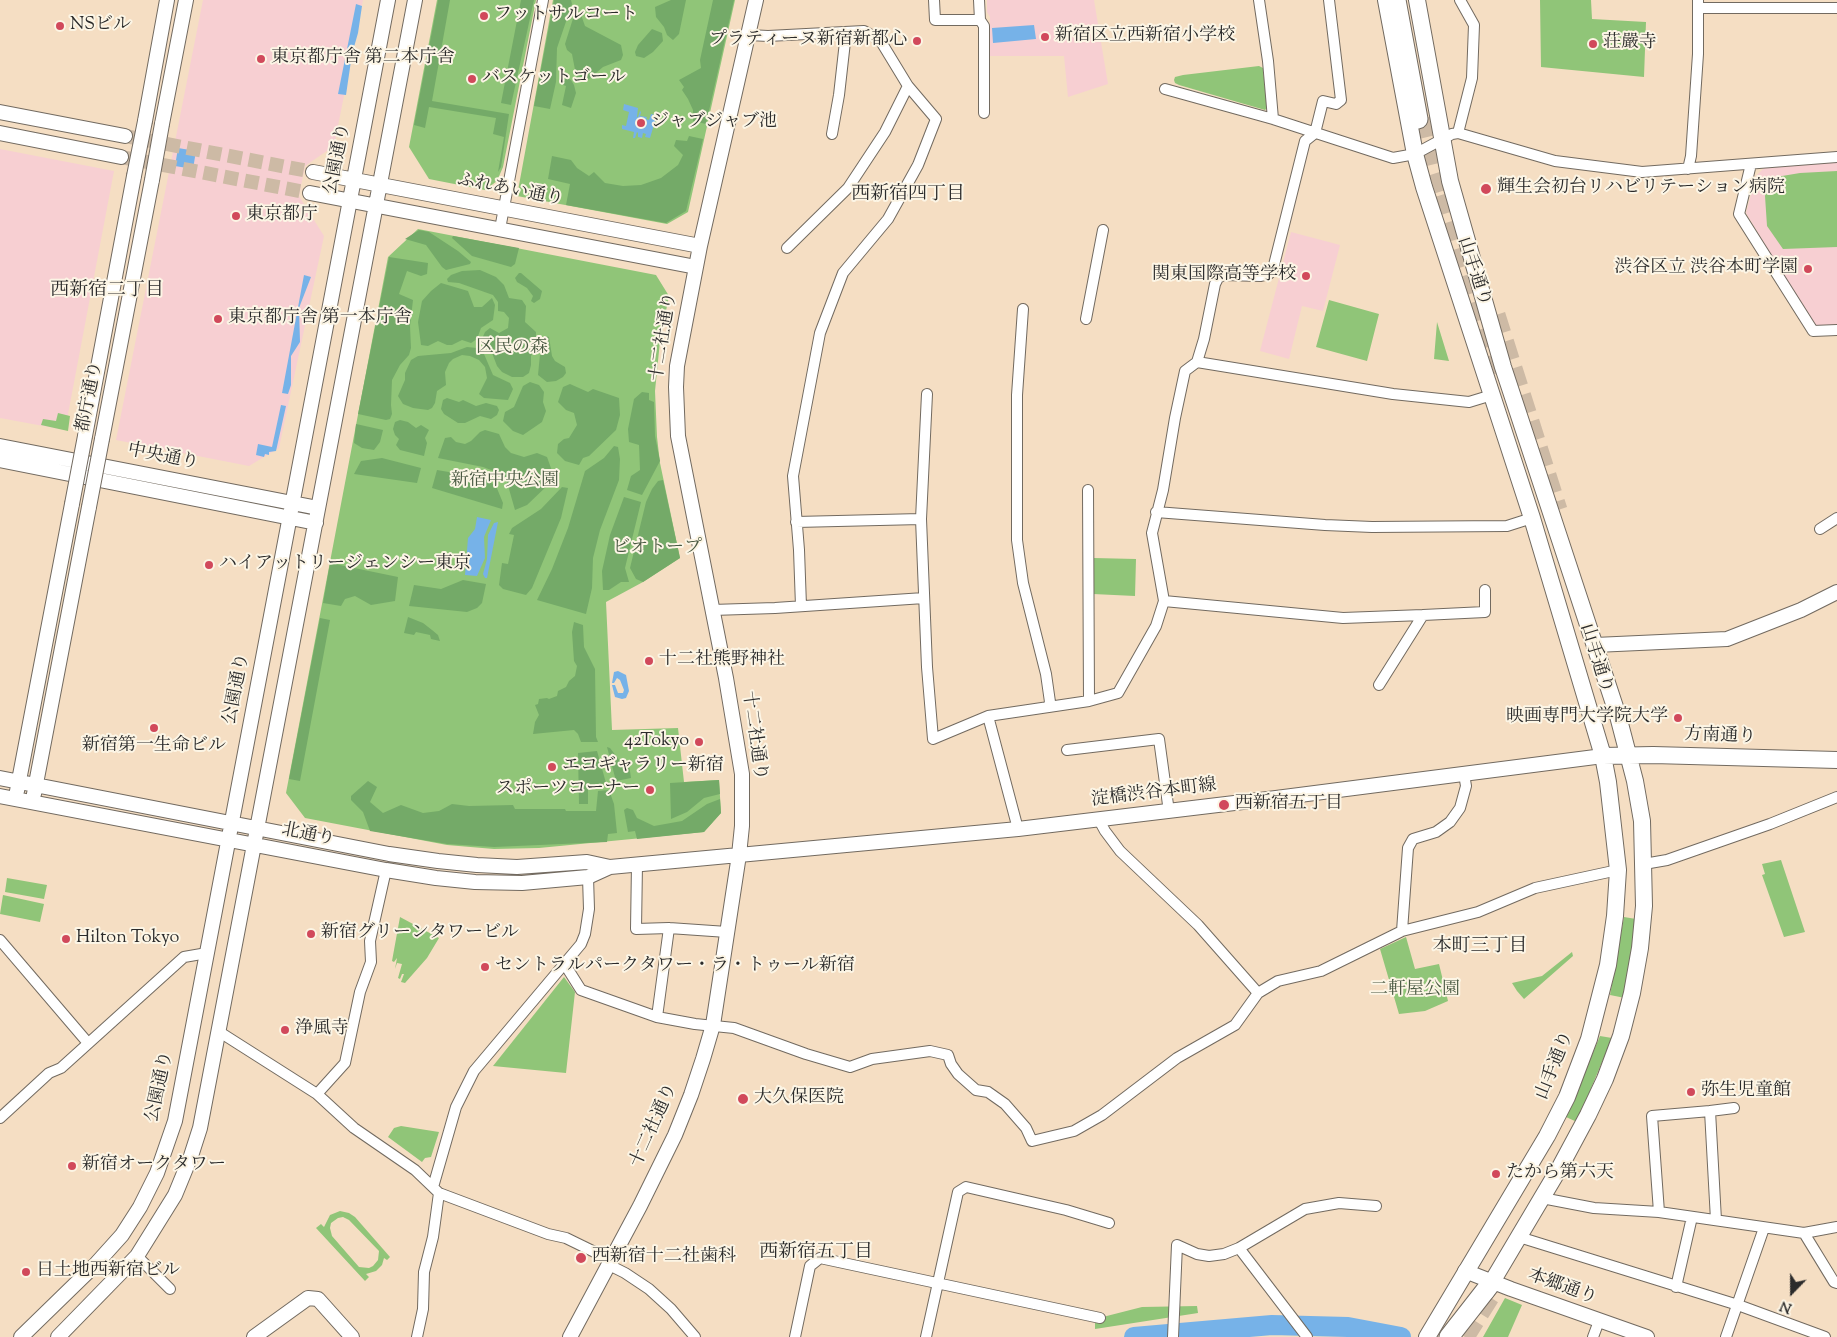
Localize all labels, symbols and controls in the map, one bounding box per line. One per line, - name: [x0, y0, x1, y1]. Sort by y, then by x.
- place label: フットサルコート: [494, 5, 638, 27]
- marker: フットサルコート: [478, 10, 490, 22]
- place label: NSビル: [70, 15, 131, 37]
- marker: NSビル: [54, 20, 66, 32]
- place label: 新宿区立西新宿小学校: [1055, 26, 1235, 48]
- place label: プラティーヌ新宿新都心: [709, 30, 907, 52]
- marker: 新宿区立西新宿小学校: [1039, 31, 1051, 43]
- place label: 荘嚴寺: [1603, 33, 1657, 55]
- marker: プラティーヌ新宿新都心: [911, 35, 923, 47]
- marker: 荘嚴寺: [1587, 38, 1599, 50]
- place label: 東京都庁舎 第二本庁舎: [271, 48, 455, 70]
- marker: 東京都庁舎 第二本庁舎: [255, 53, 267, 65]
- place label: バスケットゴール: [482, 68, 626, 90]
- marker: バスケットゴール: [466, 73, 478, 85]
- place label: ジャブジャブ池: [651, 112, 777, 134]
- marker: ジャブジャブ池: [635, 117, 647, 129]
- street label: 公園通り: [322, 122, 356, 196]
- street label: ふれあい通り: [455, 170, 565, 212]
- place label: 輝生会初台リハビリテーション病院: [1497, 178, 1785, 200]
- marker: 輝生会初台リハビリテーション病院: [1479, 182, 1493, 196]
- district label: 西新宿四丁目: [851, 185, 965, 207]
- place label: 東京都庁: [246, 205, 318, 227]
- marker: 東京都庁: [230, 210, 242, 222]
- street label: 山手通り: [1452, 234, 1494, 310]
- place label: 渋谷区立 渋谷本町学園: [1614, 258, 1798, 280]
- marker: 渋谷区立 渋谷本町学園: [1802, 263, 1814, 275]
- place label: 関東国際高等学校: [1152, 265, 1296, 287]
- marker: 関東国際高等学校: [1300, 270, 1312, 282]
- district label: 西新宿二丁目: [50, 281, 164, 303]
- street label: 十二社通り: [647, 291, 683, 383]
- place label: 東京都庁舎 第一本庁舎: [228, 308, 412, 330]
- marker: 東京都庁舎 第一本庁舎: [212, 313, 224, 325]
- park label: 区民の森: [476, 338, 548, 360]
- street label: 都庁通り: [74, 360, 108, 434]
- street label: 中央通り: [126, 441, 200, 475]
- park label: 新宿中央公園: [451, 471, 559, 493]
- park label: ビオトープ: [612, 538, 702, 560]
- place label: ハイアットリージェンシー東京: [219, 554, 471, 576]
- marker: ハイアットリージェンシー東京: [203, 559, 215, 571]
- street label: 山手通り: [1574, 621, 1616, 697]
- place label: 十二社熊野神社: [659, 650, 785, 672]
- street label: 公園通り: [221, 652, 255, 726]
- marker: 十二社熊野神社: [643, 655, 655, 667]
- street label: 十二社通り: [736, 690, 770, 782]
- place label: 映画専門大学院大学: [1506, 707, 1668, 729]
- marker: 映画専門大学院大学: [1672, 712, 1684, 724]
- marker: 新宿第一生命ビル: [148, 722, 160, 734]
- street label: 方南通り: [1684, 725, 1756, 749]
- place label: 42Tokyo: [624, 731, 689, 753]
- place label: 新宿第一生命ビル: [82, 736, 226, 758]
- marker: 42Tokyo: [693, 736, 705, 748]
- place label: エコギャラリー新宿: [562, 756, 724, 778]
- marker: エコギャラリー新宿: [546, 761, 558, 773]
- street label: 淀橋渋谷本町線: [1090, 776, 1218, 812]
- place label: スポーツコーナー: [496, 779, 640, 801]
- marker: スポーツコーナー: [644, 784, 656, 796]
- place label: 西新宿五丁目: [1235, 794, 1343, 816]
- marker: 西新宿五丁目: [1217, 798, 1231, 812]
- street label: 北通り: [279, 820, 337, 852]
- place label: 新宿グリーンタワービル: [321, 923, 519, 945]
- place label: Hilton Tokyo: [76, 928, 179, 950]
- marker: 新宿グリーンタワービル: [305, 928, 317, 940]
- marker: Hilton Tokyo: [60, 933, 72, 945]
- district label: 本町三丁目: [1433, 937, 1527, 959]
- place label: セントラルパークタワー・ラ・トゥール新宿: [495, 956, 855, 978]
- marker: セントラルパークタワー・ラ・トゥール新宿: [479, 961, 491, 973]
- park label: 二軒屋公園: [1370, 980, 1460, 1002]
- place label: 浄風寺: [295, 1019, 349, 1041]
- marker: 浄風寺: [279, 1024, 291, 1036]
- street label: 山手通り: [1533, 1029, 1579, 1103]
- street label: 公園通り: [143, 1050, 179, 1124]
- street label: 十二社通り: [627, 1080, 683, 1172]
- place label: 弥生児童館: [1701, 1081, 1791, 1103]
- marker: 弥生児童館: [1685, 1086, 1697, 1098]
- place label: 大久保医院: [754, 1088, 844, 1110]
- marker: 大久保医院: [736, 1092, 750, 1106]
- place label: 新宿オークタワー: [82, 1155, 226, 1177]
- marker: 新宿オークタワー: [66, 1160, 78, 1172]
- place label: たから第六天: [1506, 1163, 1614, 1185]
- marker: たから第六天: [1490, 1168, 1502, 1180]
- district label: 西新宿五丁目: [759, 1243, 873, 1265]
- place label: 西新宿十二社歯科: [592, 1247, 736, 1269]
- marker: 西新宿十二社歯科: [574, 1251, 588, 1265]
- place label: 日土地西新宿ビル: [36, 1261, 180, 1283]
- marker: 日土地西新宿ビル: [20, 1266, 32, 1278]
- street label: 本郷通り: [1524, 1266, 1600, 1310]
- north arrow: [1767, 1267, 1817, 1317]
- text: N: [1777, 1295, 1795, 1317]

